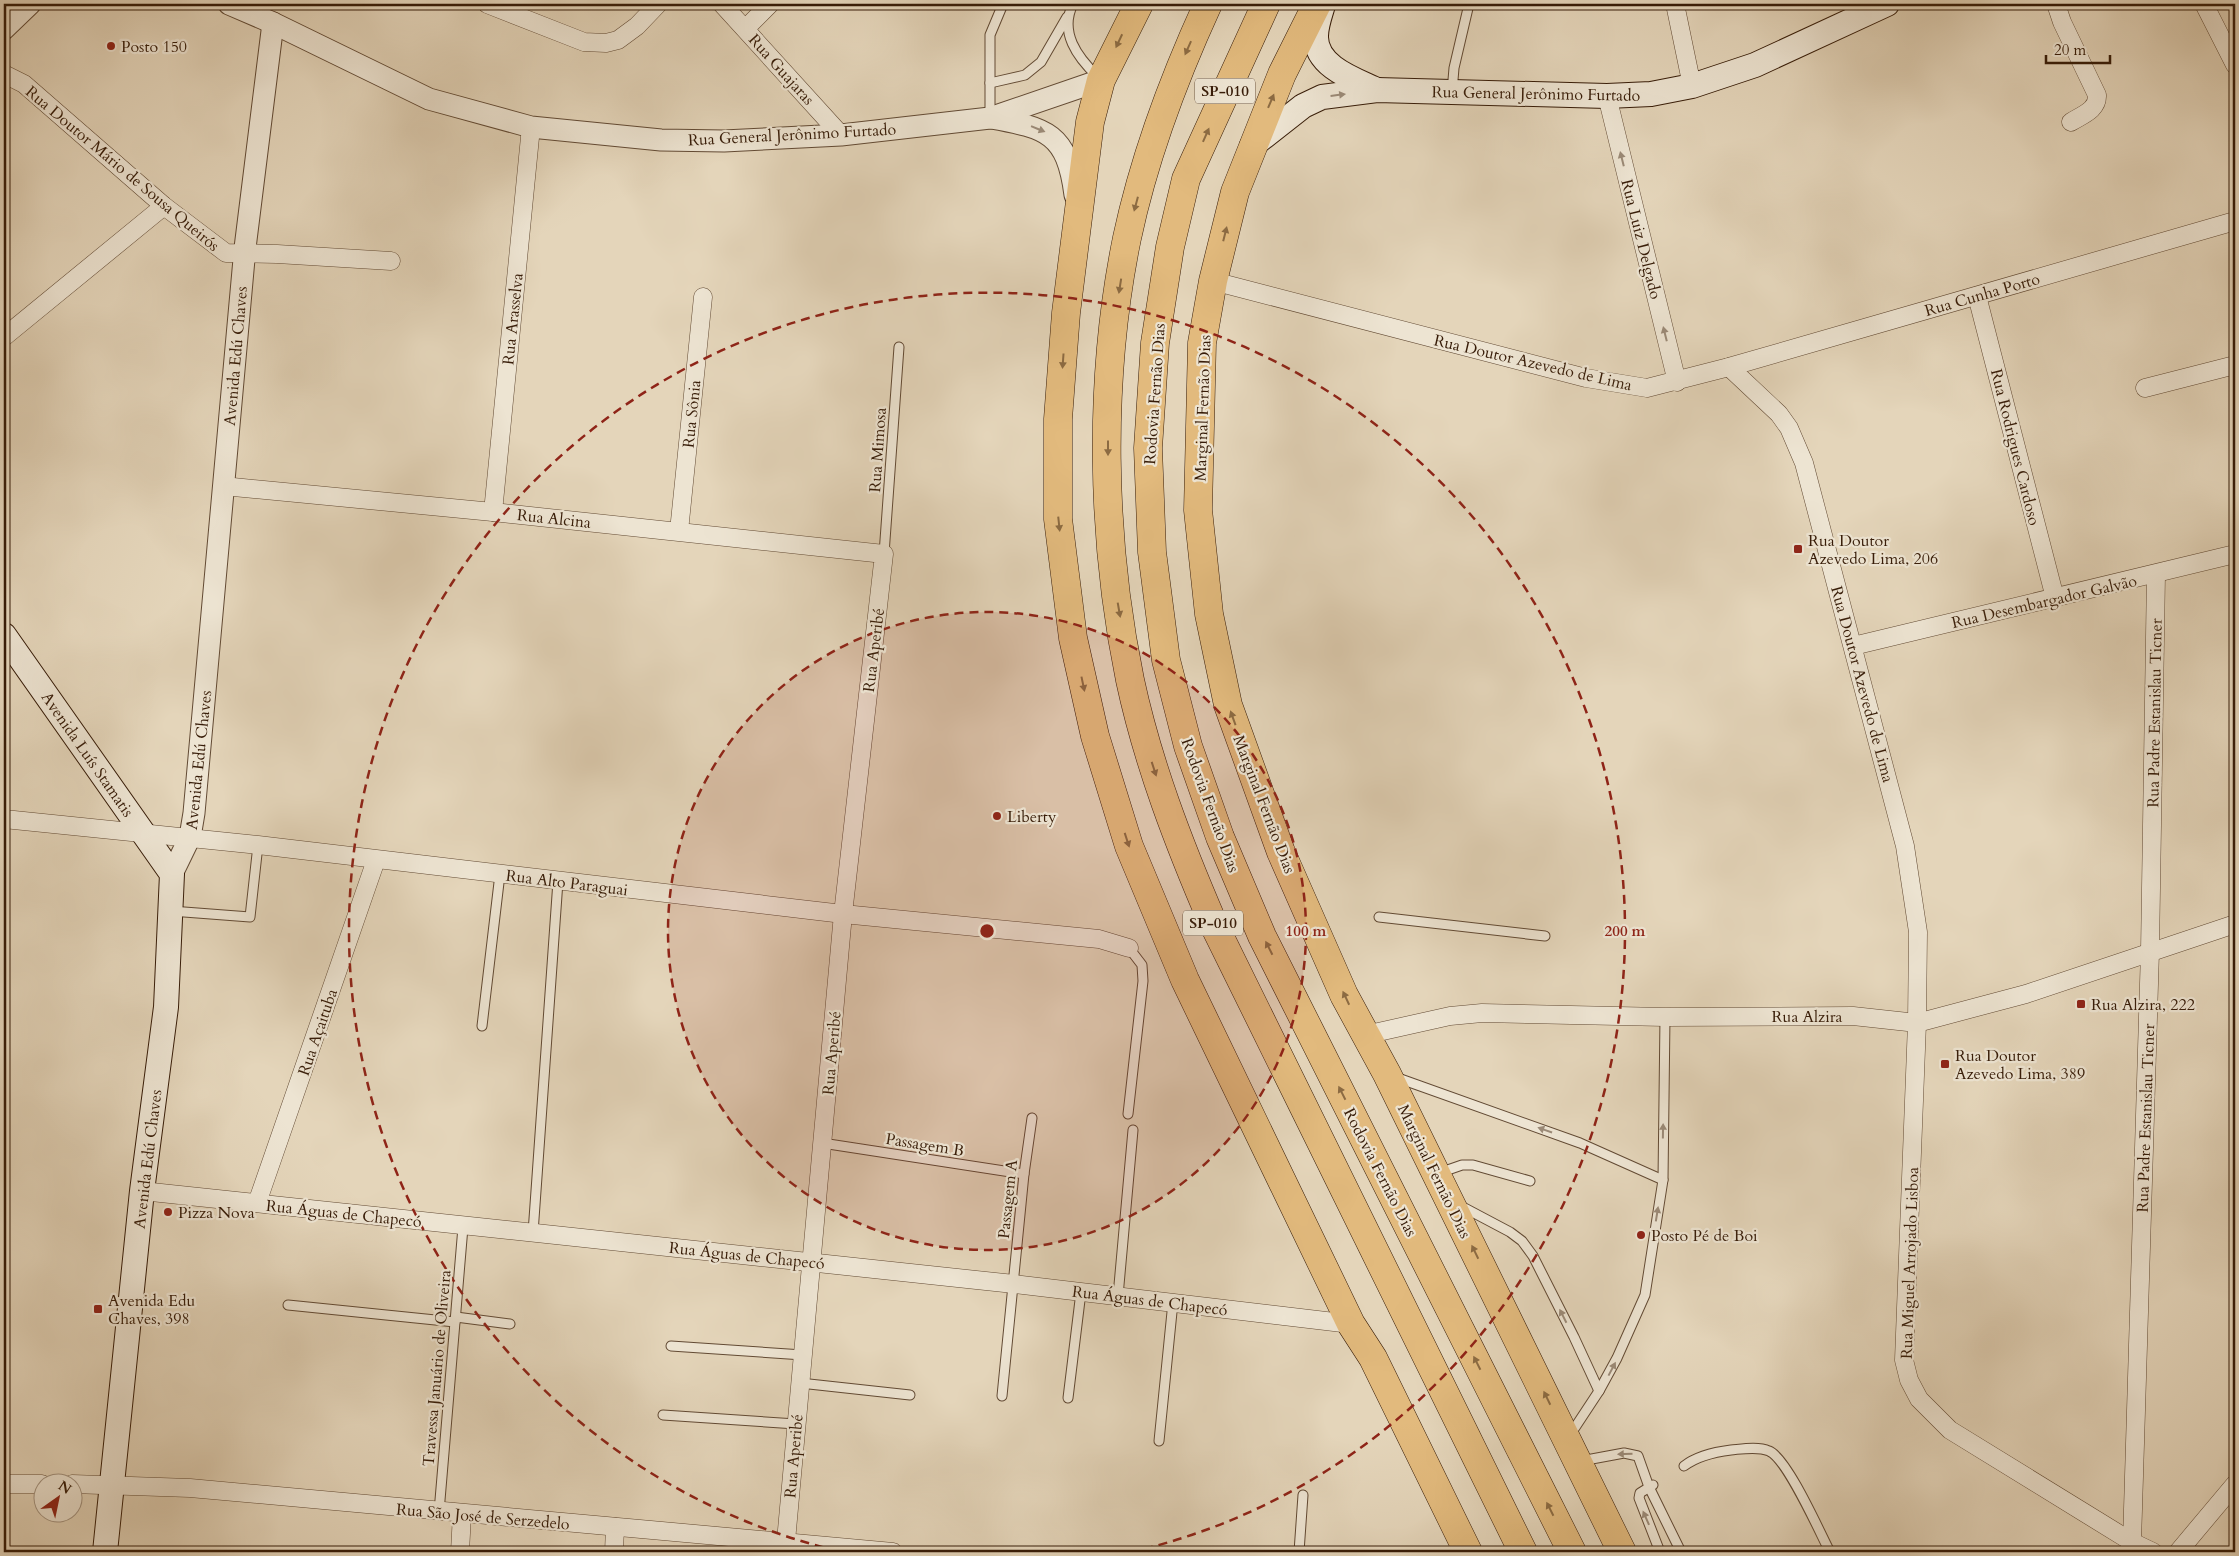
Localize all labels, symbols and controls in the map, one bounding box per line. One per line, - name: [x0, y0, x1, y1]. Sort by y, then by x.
- street label: Rua Guajaras: [743, 29, 819, 110]
- scale bar: [2046, 32, 2110, 64]
- one-way arrow: [1114, 34, 1122, 48]
- place label: Posto 150: [121, 36, 187, 58]
- marker: Posto 150: [105, 40, 117, 52]
- text: 20 m: [2054, 40, 2086, 60]
- one-way arrow: [1183, 41, 1191, 55]
- road number: SP-010: [1195, 78, 1255, 104]
- street label: Rua Doutor Mário de Sousa Queirós: [21, 81, 224, 257]
- street label: Rua General Jerônimo Furtado: [1432, 81, 1641, 107]
- one-way arrow: [1330, 91, 1346, 99]
- one-way arrow: [1267, 94, 1275, 108]
- street label: Rua General Jerônimo Furtado: [687, 119, 897, 151]
- one-way arrow: [1030, 126, 1045, 134]
- one-way arrow: [1202, 128, 1210, 142]
- one-way arrow: [1618, 152, 1626, 167]
- street label: Rua Luiz Delgado: [1615, 177, 1667, 302]
- one-way arrow: [1132, 196, 1140, 211]
- one-way arrow: [1221, 226, 1229, 241]
- street label: Rua Cunha Porto: [1922, 268, 2043, 322]
- street label: Rua Arasselva: [497, 272, 529, 366]
- one-way arrow: [1115, 279, 1123, 295]
- street label: Avenida Edú Chaves: [219, 285, 253, 427]
- street label: Rodovia Fernão Dias: [1139, 323, 1171, 466]
- one-way arrow: [1661, 327, 1669, 342]
- street label: Rua Doutor Azevedo de Lima: [1432, 329, 1634, 397]
- street label: Marginal Fernão Dias: [1189, 334, 1217, 482]
- one-way arrow: [1058, 354, 1066, 370]
- street label: Rua Rodrigues Cardoso: [1985, 367, 2045, 528]
- street label: Rua Sônia: [677, 379, 707, 449]
- street label: Rua Mimosa: [864, 407, 892, 493]
- one-way arrow: [1104, 440, 1112, 456]
- street label: Rua Alcina: [516, 504, 592, 534]
- one-way arrow: [1055, 516, 1063, 532]
- place label: Rua Doutor Azevedo Lima, 206: [1808, 530, 1938, 570]
- marker: Rua Doutor Azevedo Lima, 206: [1792, 543, 1804, 555]
- street label: Rua Desembargador Galvão: [1949, 570, 2139, 634]
- street label: Rua Doutor Azevedo de Lima: [1825, 584, 1899, 785]
- one-way arrow: [1115, 602, 1123, 618]
- street label: Rua Aperibé: [858, 607, 890, 693]
- street label: Rua Padre Estanislau Ticner: [2142, 618, 2168, 808]
- one-way arrow: [1080, 676, 1088, 692]
- street label: Avenida Luís Stamatis: [36, 688, 139, 822]
- street label: Avenida Edú Chaves: [181, 689, 217, 831]
- one-way arrow: [1229, 710, 1237, 725]
- street label: Marginal Fernão Dias: [1228, 732, 1301, 877]
- street label: Rodovia Fernão Dias: [1175, 735, 1245, 876]
- one-way arrow: [1151, 761, 1158, 776]
- place label: Liberty: [1007, 806, 1057, 828]
- marker: Liberty: [991, 810, 1003, 822]
- one-way arrow: [1124, 833, 1131, 848]
- street label: Rua Alto Paraguai: [505, 865, 630, 901]
- road number: SP-010: [1183, 910, 1243, 936]
- text: 100 m: [1286, 921, 1327, 941]
- text: 200 m: [1605, 921, 1646, 941]
- centre of rings: [978, 922, 996, 940]
- one-way arrow: [1265, 941, 1273, 955]
- street label: Rua Açaituba: [293, 986, 343, 1079]
- one-way arrow: [1342, 991, 1350, 1006]
- place label: Rua Alzira, 222: [2091, 994, 2195, 1016]
- marker: Rua Alzira, 222: [2075, 998, 2087, 1010]
- street label: Rua Alzira: [1772, 1006, 1843, 1028]
- street label: Rua Aperibé: [817, 1010, 847, 1096]
- street label: Rua Padre Estanislau Ticner: [2132, 1023, 2160, 1213]
- place label: Rua Doutor Azevedo Lima, 389: [1955, 1045, 2085, 1085]
- marker: Rua Doutor Azevedo Lima, 389: [1939, 1058, 1951, 1070]
- one-way arrow: [1337, 1086, 1345, 1100]
- street label: Avenida Edú Chaves: [129, 1088, 167, 1230]
- street label: Marginal Fernão Dias: [1392, 1101, 1476, 1242]
- street label: Rodovia Fernão Dias: [1338, 1104, 1422, 1241]
- one-way arrow: [1659, 1123, 1667, 1139]
- one-way arrow: [1537, 1126, 1552, 1134]
- street label: Passagem B: [884, 1128, 966, 1162]
- street label: Passagem A: [993, 1158, 1023, 1240]
- street label: Rua Miguel Arrojado Lisboa: [1896, 1166, 1924, 1360]
- street label: Rua Águas de Chapecó: [265, 1195, 423, 1233]
- place label: Pizza Nova: [178, 1202, 255, 1224]
- marker: Pizza Nova: [162, 1206, 174, 1218]
- one-way arrow: [1654, 1206, 1662, 1222]
- place label: Posto Pé de Boi: [1651, 1225, 1758, 1247]
- marker: Posto Pé de Boi: [1635, 1229, 1647, 1241]
- street label: Rua Águas de Chapecó: [668, 1237, 826, 1275]
- one-way arrow: [1471, 1245, 1479, 1260]
- street label: Travessa Januário de Oliveira: [417, 1269, 457, 1467]
- street label: Rua Águas de Chapecó: [1071, 1281, 1229, 1321]
- place label: Avenida Edu Chaves, 398: [108, 1290, 195, 1330]
- marker: Avenida Edu Chaves, 398: [92, 1303, 104, 1315]
- one-way arrow: [1559, 1309, 1567, 1323]
- one-way arrow: [1473, 1356, 1481, 1371]
- one-way arrow: [1607, 1362, 1616, 1375]
- one-way arrow: [1543, 1391, 1551, 1405]
- street label: Rua Aperibé: [779, 1413, 809, 1499]
- one-way arrow: [1617, 1450, 1633, 1458]
- north arrow: [32, 1474, 82, 1524]
- text: N: [55, 1476, 75, 1499]
- street label: Rua São José de Serzedelo: [395, 1498, 571, 1536]
- one-way arrow: [1546, 1501, 1554, 1516]
- one-way arrow: [1642, 1511, 1650, 1525]

